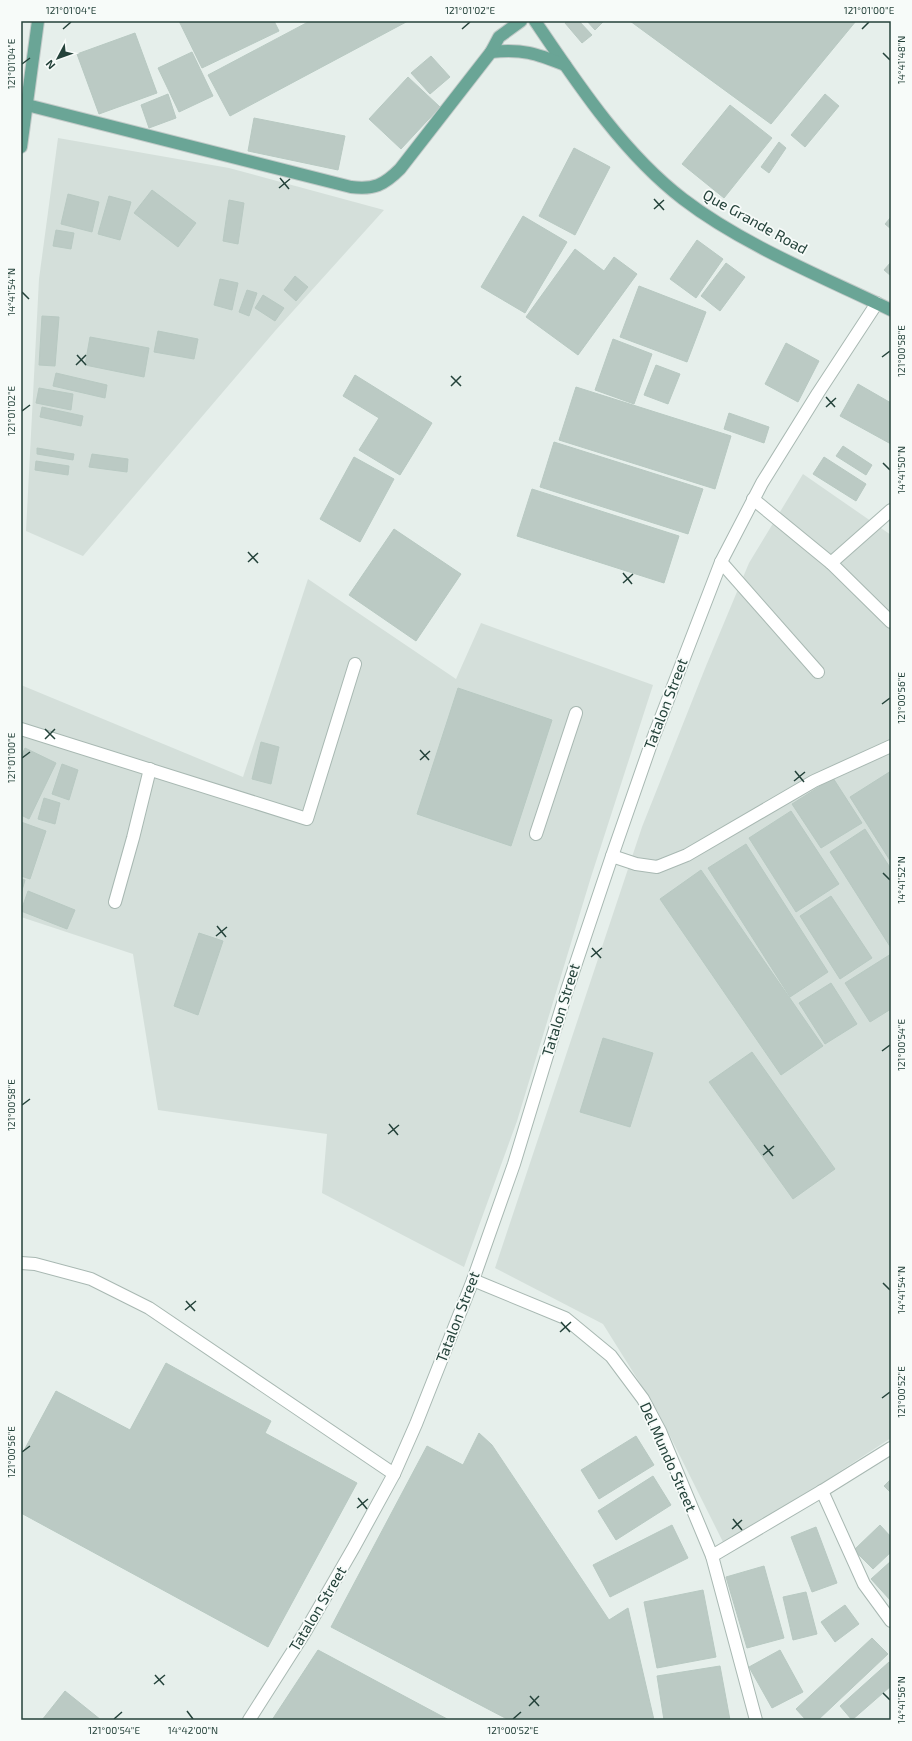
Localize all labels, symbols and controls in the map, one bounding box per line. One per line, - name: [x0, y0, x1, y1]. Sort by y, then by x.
- text: 121°01'04"E: [46, 4, 97, 16]
- text: 121°01'02"E: [445, 4, 495, 16]
- text: 121°01'00"E: [844, 4, 895, 16]
- text: 14°41'48"N: [895, 36, 907, 84]
- text: 121°01'04"E: [5, 38, 17, 89]
- north arrow: [38, 38, 78, 78]
- text: N: [43, 58, 58, 72]
- street label: Que Grande Road: [700, 185, 811, 258]
- text: 14°41'54"N: [5, 268, 17, 316]
- text: 121°00'58"E: [895, 325, 907, 377]
- text: 121°01'02"E: [5, 386, 17, 436]
- text: 14°41'50"N: [895, 446, 907, 494]
- street label: Tatalon Street: [639, 655, 691, 752]
- text: 121°00'56"E: [895, 672, 907, 724]
- text: 121°01'00"E: [5, 732, 17, 783]
- text: 14°41'52"N: [895, 856, 907, 904]
- street label: Tatalon Street: [537, 961, 583, 1058]
- text: 121°00'54"E: [895, 1019, 907, 1071]
- text: 121°00'58"E: [5, 1079, 17, 1131]
- text: 14°41'54"N: [895, 1266, 907, 1314]
- street label: Tatalon Street: [431, 1268, 483, 1365]
- text: 121°00'52"E: [895, 1366, 907, 1418]
- street label: Del Mundo Street: [637, 1399, 701, 1514]
- text: 121°00'56"E: [5, 1426, 17, 1478]
- street label: Tatalon Street: [285, 1562, 350, 1654]
- text: 14°41'56"N: [895, 1676, 907, 1724]
- text: 121°00'54"E: [88, 1724, 140, 1736]
- text: 14°42'00"N: [168, 1724, 218, 1736]
- text: 121°00'52"E: [487, 1724, 539, 1736]

